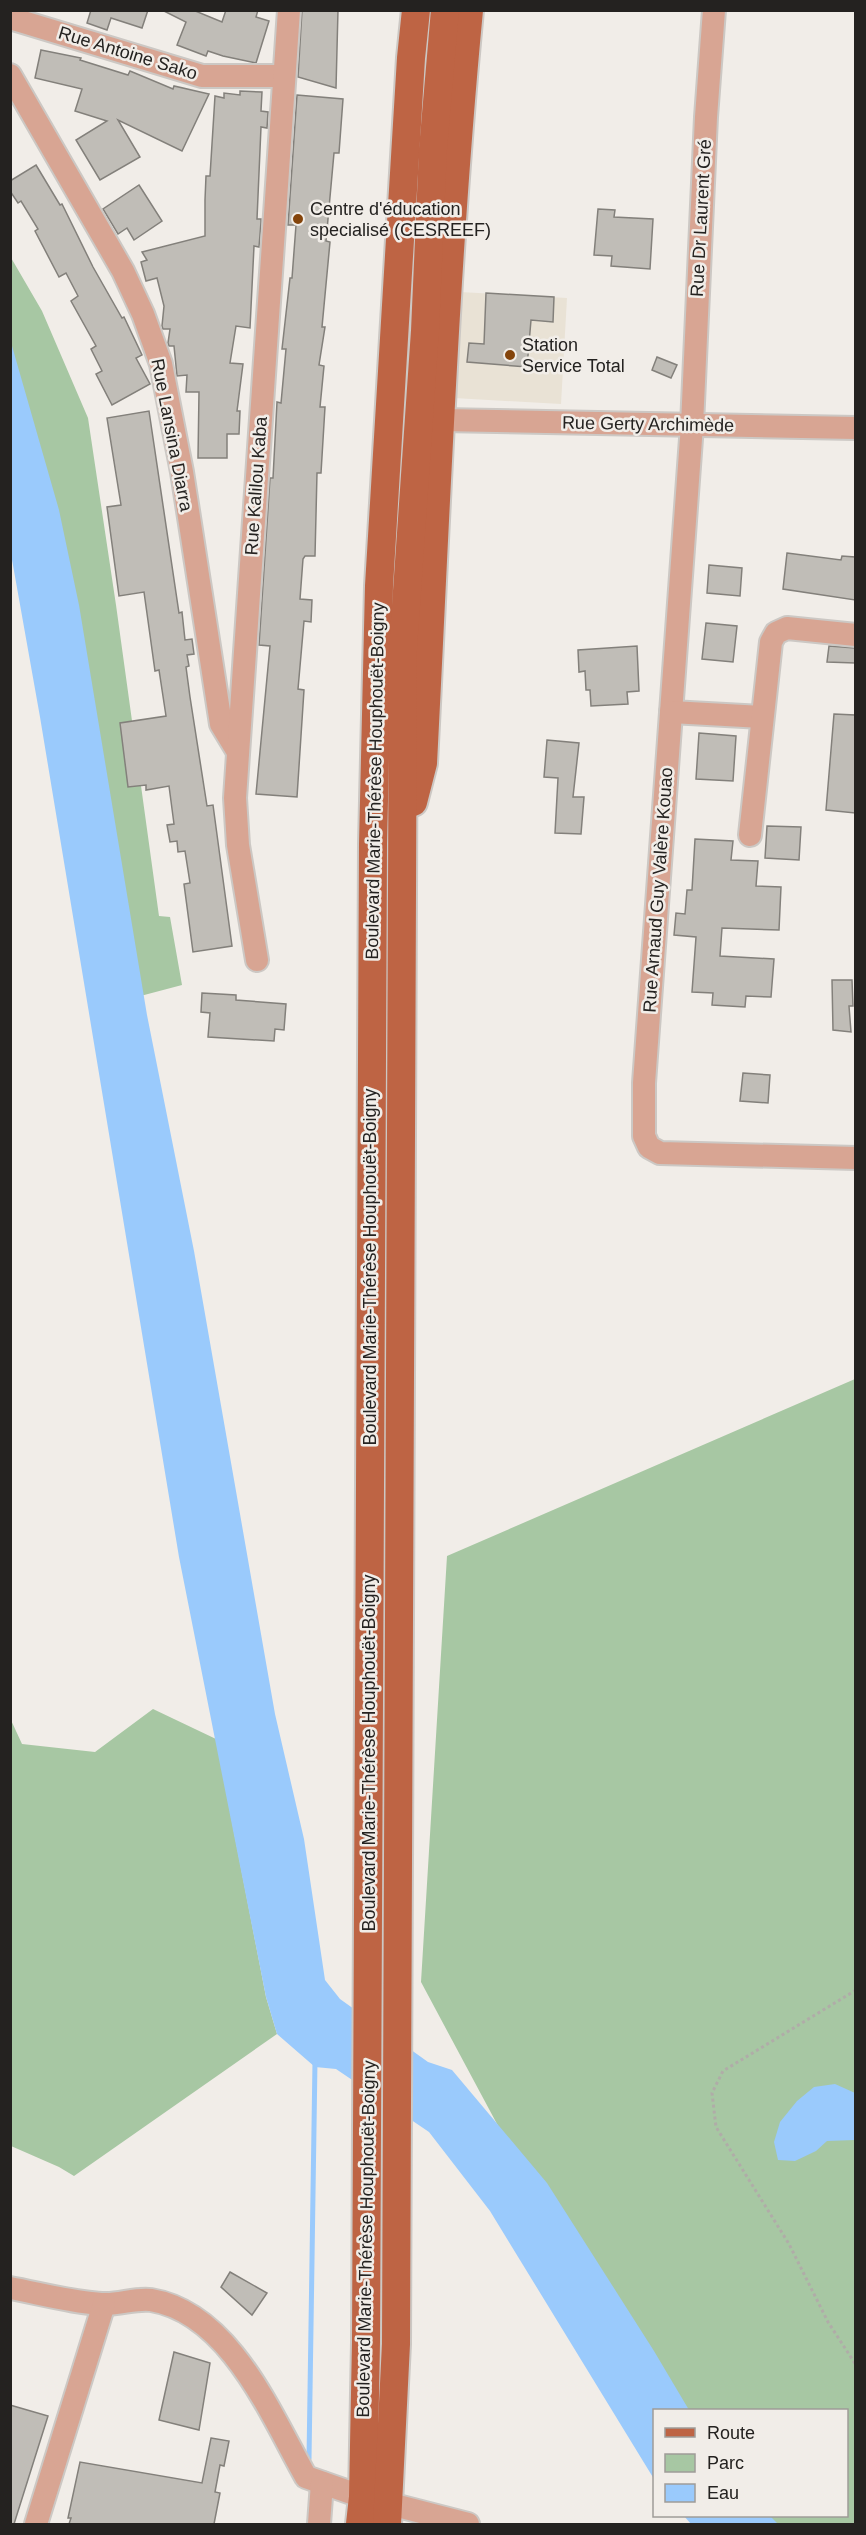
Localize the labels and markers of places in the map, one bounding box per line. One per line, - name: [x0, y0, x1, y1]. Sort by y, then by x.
- place label: Centre d'éducation specialisé (CESREEF): [310, 199, 491, 240]
- marker: Centre d'éducation specialisé (CESREEF): [291, 212, 305, 226]
- place label: Station Service Total: [522, 335, 625, 376]
- marker: Station Service Total: [503, 348, 517, 362]

